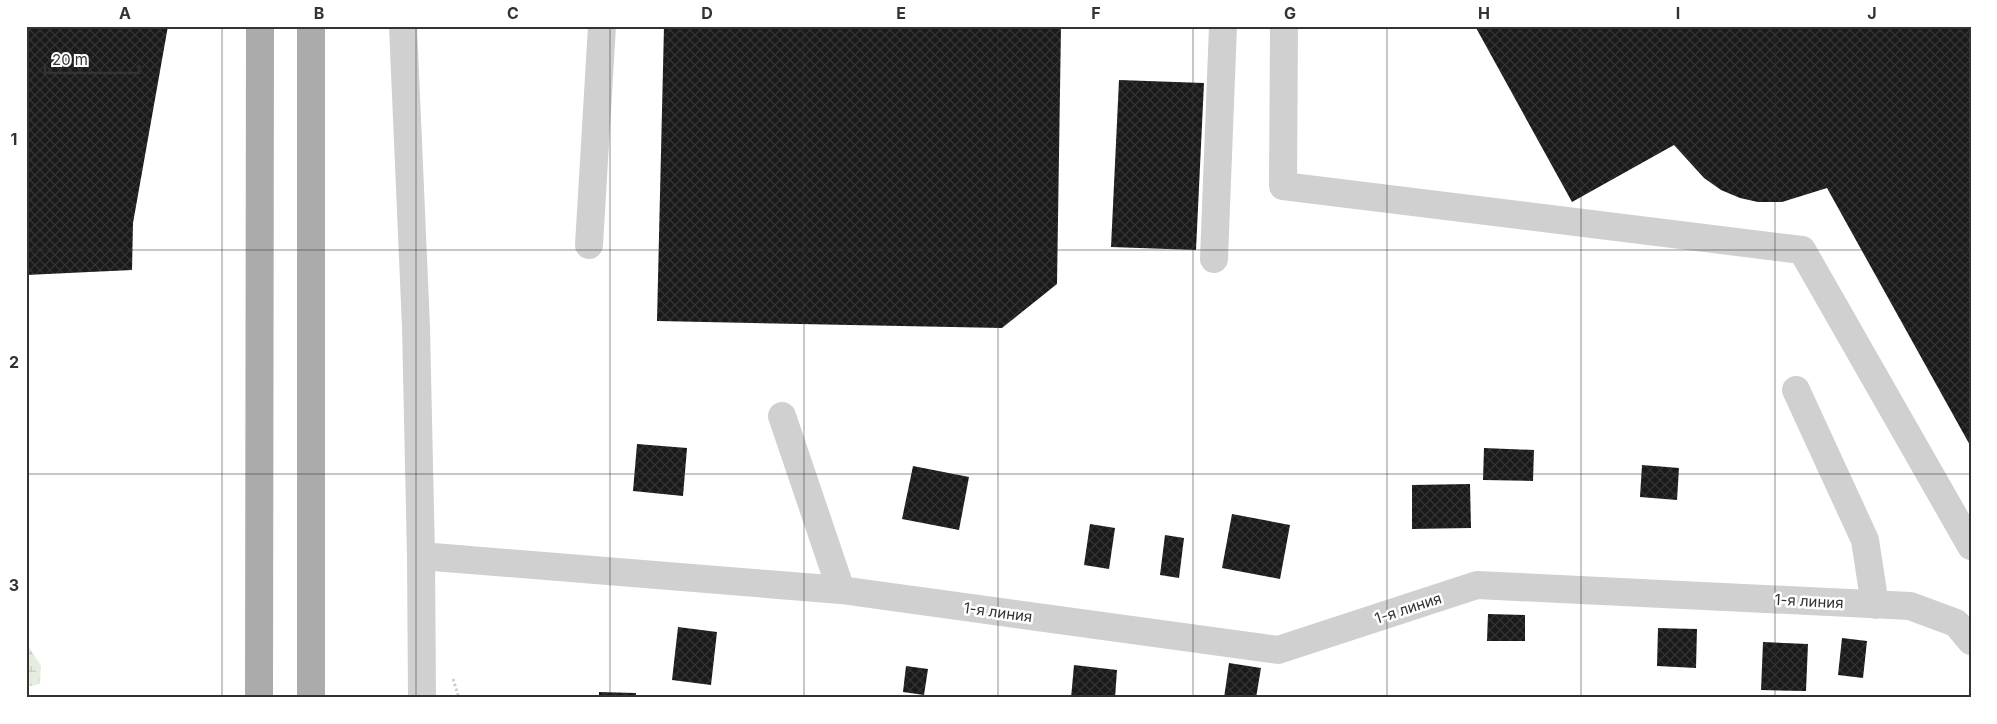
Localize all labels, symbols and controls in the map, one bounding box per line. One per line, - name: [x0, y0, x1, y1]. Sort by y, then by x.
- text: A: [119, 3, 131, 23]
- text: B: [314, 3, 324, 23]
- text: C: [507, 3, 519, 23]
- text: D: [701, 3, 713, 23]
- text: E: [896, 3, 906, 23]
- text: F: [1091, 3, 1101, 23]
- text: G: [1284, 3, 1296, 23]
- text: H: [1478, 3, 1490, 23]
- text: I: [1676, 3, 1680, 23]
- text: J: [1867, 3, 1877, 23]
- scale bar: [45, 42, 139, 74]
- text: 20 m: [52, 50, 88, 69]
- text: 1: [11, 129, 17, 149]
- text: 2: [9, 352, 19, 372]
- text: 3: [9, 575, 19, 595]
- street label: 1-я линия: [1372, 588, 1444, 628]
- street label: 1-я линия: [1774, 590, 1844, 612]
- street label: 1-я линия: [962, 598, 1034, 626]

